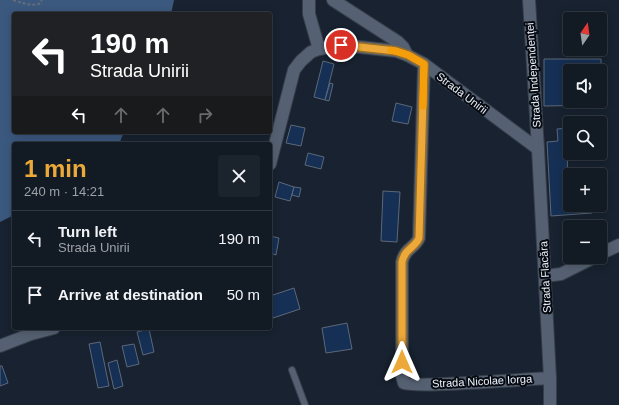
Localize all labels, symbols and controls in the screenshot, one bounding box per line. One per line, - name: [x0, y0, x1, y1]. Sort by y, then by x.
- north arrow: [563, 12, 607, 56]
- map controls: [563, 12, 607, 264]
- street label: Strada Independenței: [523, 22, 543, 128]
- icon: left: [24, 28, 76, 80]
- text: 190 m: [90, 28, 169, 59]
- pin: [324, 28, 358, 62]
- icon: arrive: [330, 34, 352, 56]
- text: Strada Unirii: [90, 61, 189, 81]
- button: sound: [563, 64, 607, 108]
- street label: Strada Unirii: [434, 70, 490, 116]
- icon: left: [68, 104, 90, 126]
- icon: ahead: [110, 104, 132, 126]
- icon: ahead: [152, 104, 174, 126]
- icon: right: [194, 104, 216, 126]
- button: search: [563, 116, 607, 160]
- text: 1 min: [24, 155, 87, 182]
- button: close: [218, 155, 260, 197]
- button: +: [563, 168, 607, 212]
- text: 240 m · 14:21: [24, 184, 104, 199]
- button: −: [563, 220, 607, 264]
- text: Turn left: [58, 223, 117, 240]
- icon: left: [24, 228, 46, 250]
- text: 190 m: [218, 230, 260, 247]
- text: Strada Unirii: [58, 240, 130, 255]
- street label: Strada Flacăra: [537, 240, 553, 313]
- icon: arrive: [24, 284, 46, 306]
- text: Arrive at destination: [58, 286, 203, 303]
- text: 50 m: [227, 286, 260, 303]
- position arrow: [381, 341, 423, 383]
- street label: Strada Nicolae Iorga: [432, 372, 533, 390]

